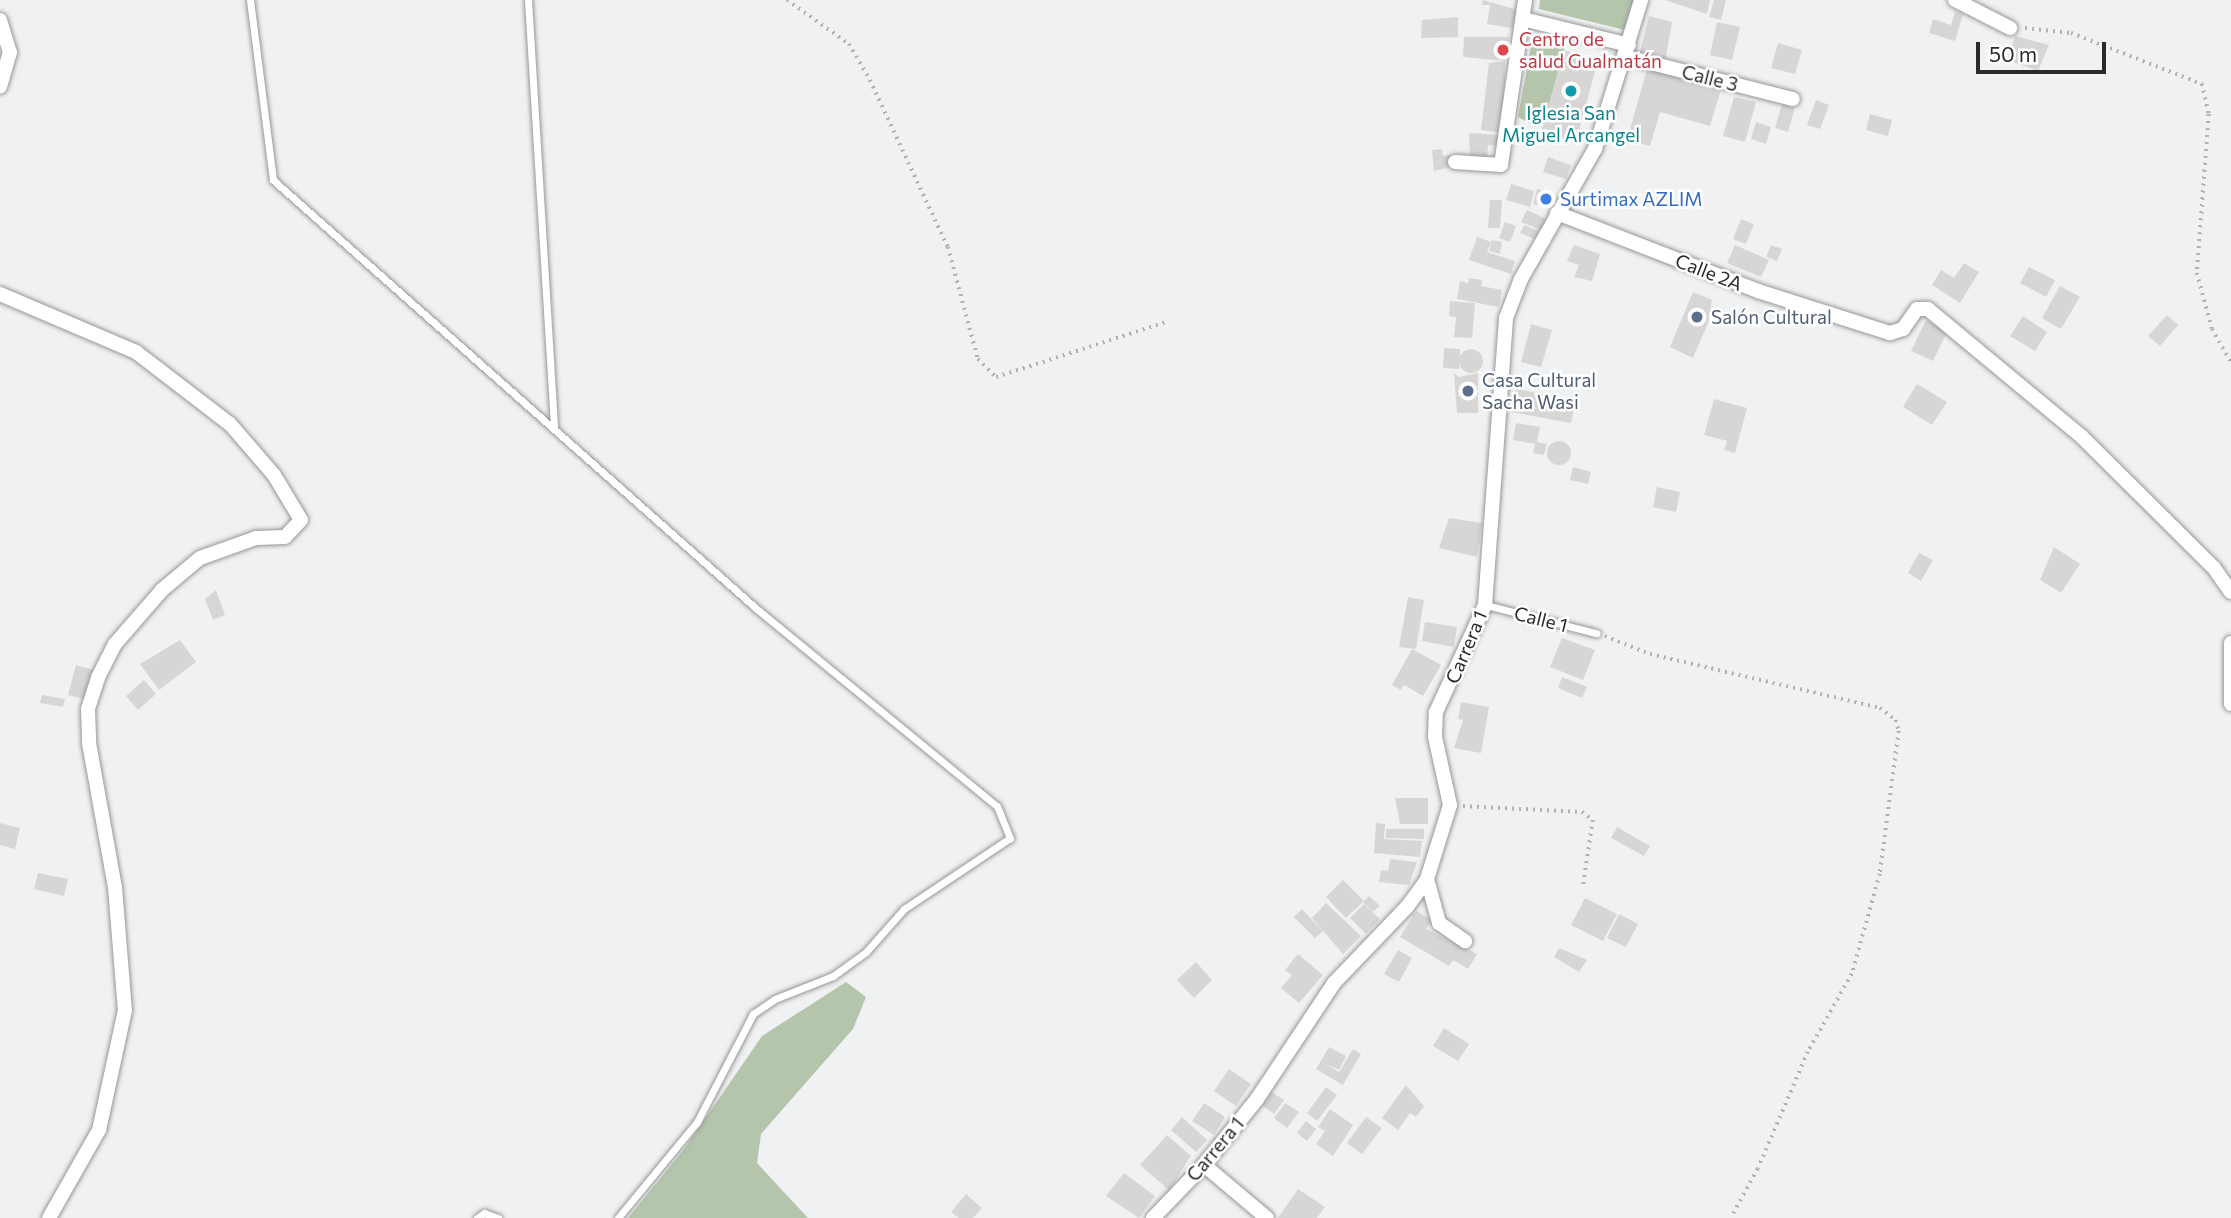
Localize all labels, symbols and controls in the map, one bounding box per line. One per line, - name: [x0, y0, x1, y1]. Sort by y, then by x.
- place label: Centro de salud Gualmatán: [1519, 28, 1662, 72]
- scale bar: [1979, 28, 2108, 72]
- marker: Centro de salud Gualmatán: [1493, 40, 1513, 60]
- text: 50 m: [1989, 41, 2037, 66]
- street label: Calle 3: [1680, 60, 1740, 96]
- marker: Iglesia San Miguel Arcangel: [1563, 83, 1579, 99]
- place label: Iglesia San Miguel Arcangel: [1502, 102, 1640, 146]
- place label: Surtimax AZLIM: [1560, 188, 1703, 210]
- marker: Surtimax AZLIM: [1538, 191, 1554, 207]
- street label: Calle 2A: [1672, 249, 1746, 295]
- place label: Salón Cultural: [1711, 306, 1832, 328]
- marker: Salón Cultural: [1689, 309, 1705, 325]
- place label: Casa Cultural Sacha Wasi: [1482, 369, 1596, 413]
- marker: Casa Cultural Sacha Wasi: [1460, 383, 1476, 399]
- street label: Calle 1: [1512, 601, 1570, 637]
- street label: Carrera 1: [1440, 607, 1492, 687]
- street label: Carrera 1: [1182, 1112, 1248, 1186]

